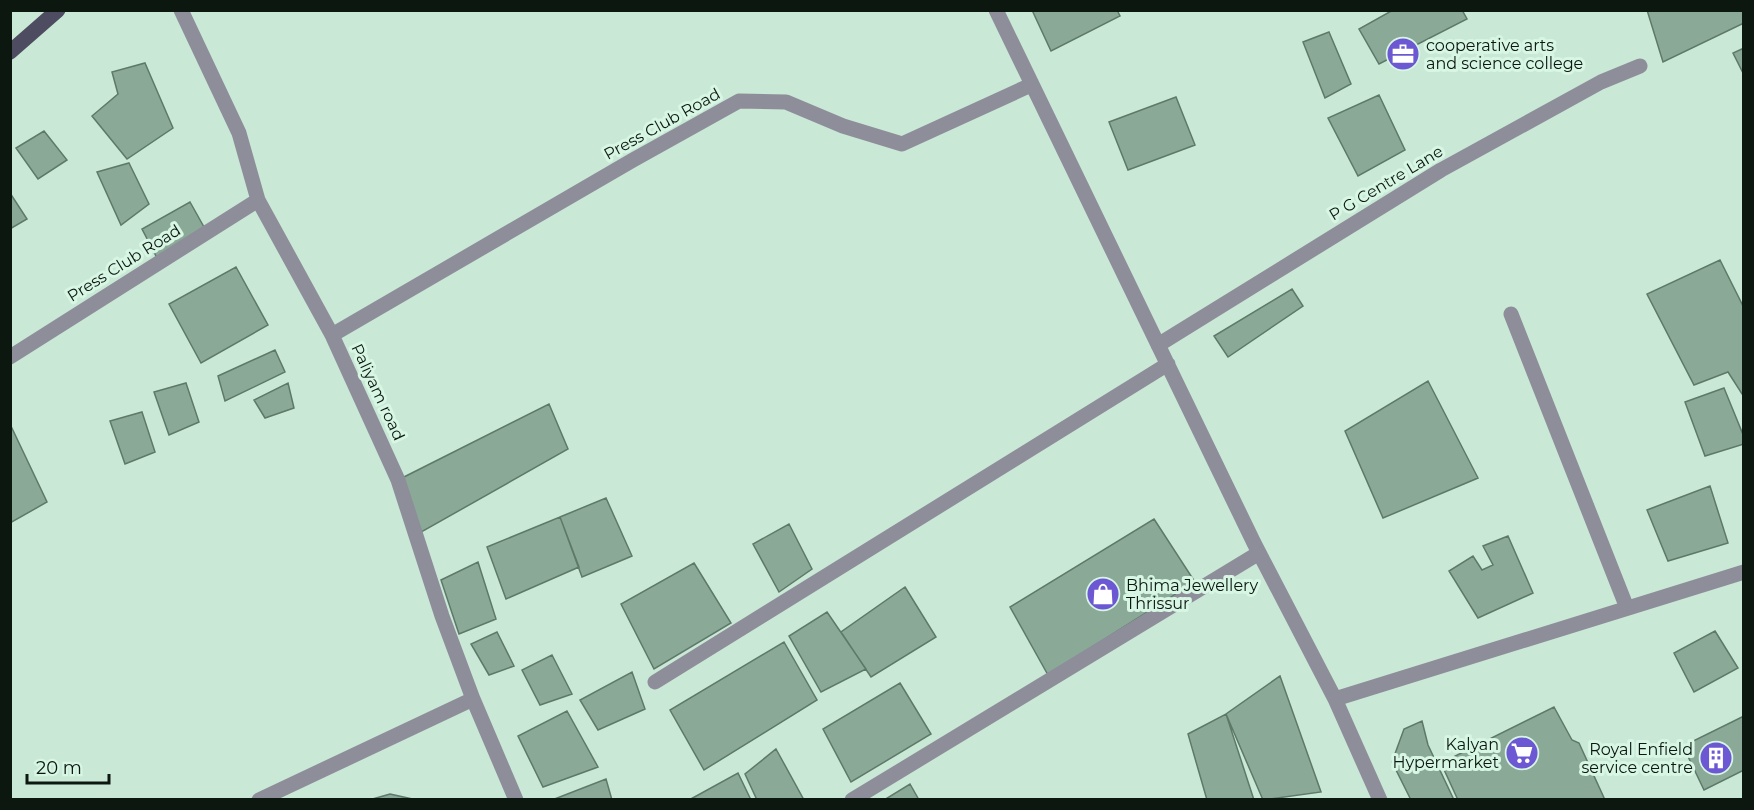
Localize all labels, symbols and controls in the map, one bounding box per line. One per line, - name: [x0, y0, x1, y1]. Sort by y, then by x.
- office icon: cooperative arts and science college: [1385, 36, 1421, 72]
- place label: cooperative arts and science college: [1426, 36, 1583, 73]
- street label: Press Club Road: [601, 84, 723, 164]
- street label: P G Centre Lane: [1326, 141, 1446, 225]
- street label: Press Club Road: [64, 220, 184, 306]
- street label: Paliyam road: [347, 341, 409, 443]
- shop icon: Bhima Jewellery Thrissur: [1085, 576, 1121, 612]
- place label: Bhima Jewellery Thrissur: [1126, 576, 1258, 613]
- place label: Kalyan Hypermarket: [1392, 735, 1499, 772]
- supermarket icon: Kalyan Hypermarket: [1504, 735, 1540, 771]
- place label: Royal Enfield service centre: [1581, 740, 1693, 777]
- building icon: Royal Enfield service centre: [1698, 740, 1734, 776]
- scale bar: [27, 747, 110, 785]
- text: 20 m: [36, 757, 82, 779]

